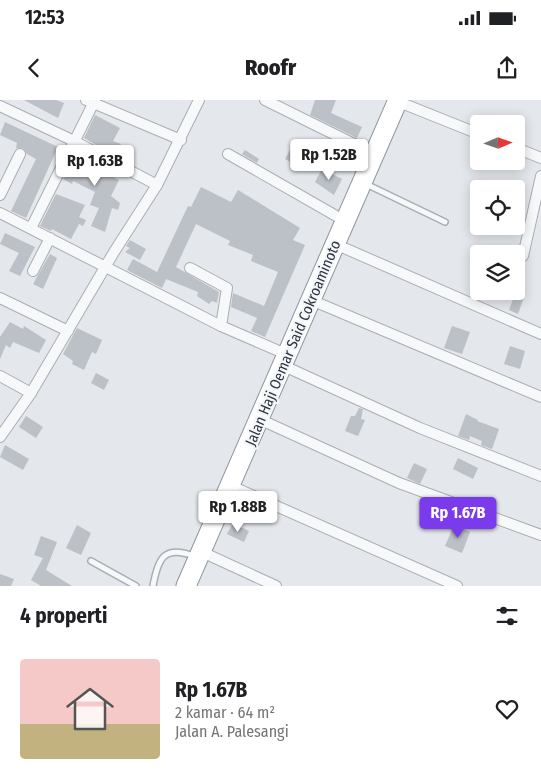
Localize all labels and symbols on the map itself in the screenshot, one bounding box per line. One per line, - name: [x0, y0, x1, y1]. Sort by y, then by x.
- north arrow: [470, 115, 525, 170]
- pin: Rp 1.52B: [277, 138, 381, 181]
- pin: Rp 1.63B: [43, 144, 147, 187]
- street label: Jalan Haji Oemar Said Cokroaminoto: [241, 237, 345, 449]
- pin: Rp 1.88B: [186, 490, 290, 533]
- pin: Rp 1.67B: [406, 496, 510, 539]

